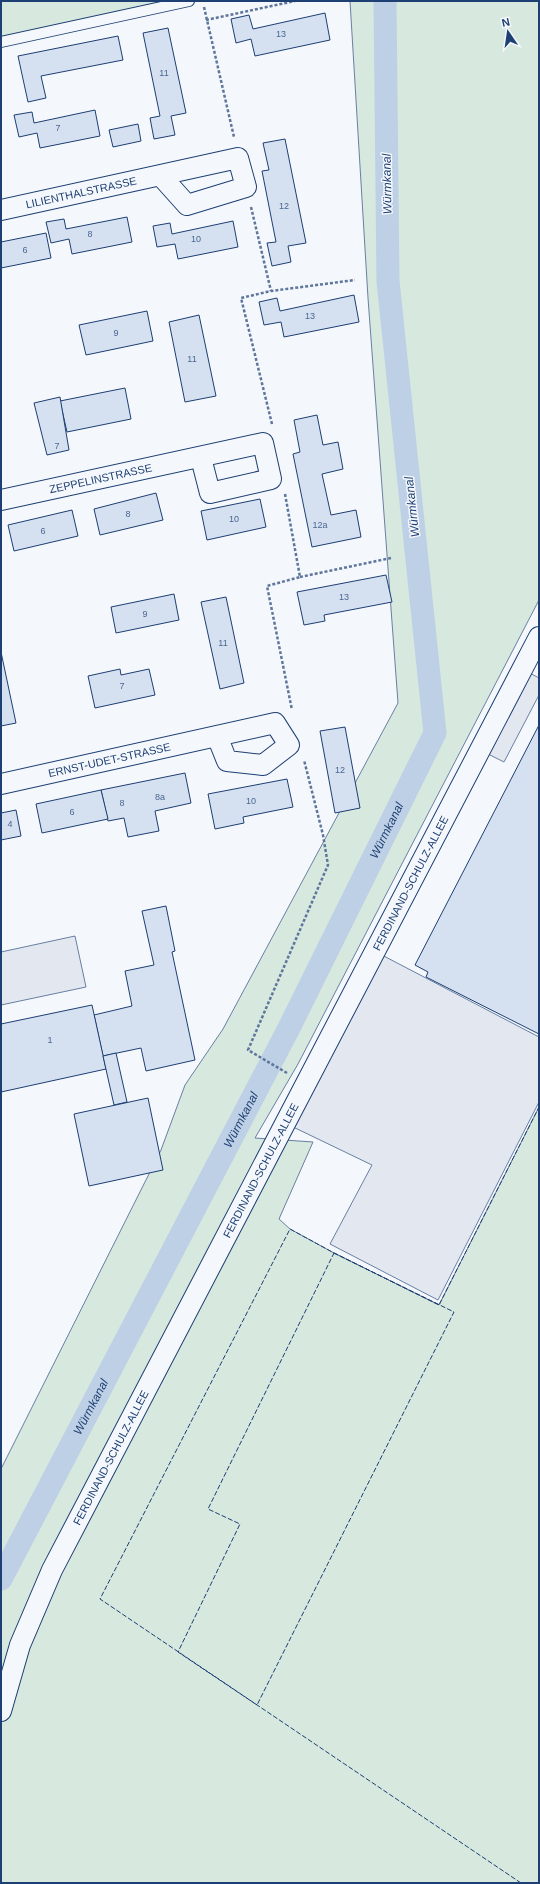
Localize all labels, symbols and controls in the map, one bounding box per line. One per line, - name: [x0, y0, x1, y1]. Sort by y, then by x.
- north arrow: [488, 12, 528, 52]
- text: N: [501, 16, 511, 29]
- house number: 13: [276, 29, 286, 39]
- house number: 11: [159, 68, 169, 78]
- house number: 7: [55, 123, 61, 133]
- water label: Würmkanal: [379, 153, 395, 214]
- street label: LILIENTHALSTRASSE: [25, 174, 138, 210]
- house number: 12: [279, 201, 289, 211]
- house number: 8: [87, 229, 93, 239]
- house number: 10: [191, 234, 201, 244]
- house number: 6: [22, 245, 28, 255]
- house number: 13: [305, 311, 315, 321]
- house number: 9: [113, 328, 119, 338]
- house number: 11: [187, 354, 197, 364]
- house number: 7: [54, 441, 60, 451]
- street label: ZEPPELINSTRASSE: [48, 461, 153, 495]
- water label: Würmkanal: [402, 476, 422, 538]
- house number: 8: [125, 509, 131, 519]
- house number: 10: [229, 514, 239, 524]
- house number: 12a: [312, 520, 328, 530]
- house number: 6: [40, 526, 46, 536]
- house number: 13: [339, 592, 349, 602]
- house number: 9: [142, 609, 148, 619]
- house number: 11: [218, 638, 228, 648]
- house number: 7: [119, 681, 125, 691]
- street label: ERNST-UDET-STRASSE: [47, 740, 172, 779]
- house number: 12: [335, 765, 345, 775]
- house number: 8a: [155, 792, 165, 802]
- house number: 10: [246, 796, 256, 806]
- house number: 8: [119, 798, 125, 808]
- water label: Würmkanal: [367, 800, 407, 861]
- house number: 6: [69, 807, 75, 817]
- street label: FERDINAND-SCHULZ-ALLEE: [371, 814, 451, 952]
- house number: 4: [7, 819, 13, 829]
- house number: 1: [47, 1035, 53, 1045]
- water label: Würmkanal: [221, 1089, 261, 1150]
- street label: FERDINAND-SCHULZ-ALLEE: [221, 1101, 301, 1240]
- water label: Würmkanal: [71, 1377, 111, 1437]
- street label: FERDINAND-SCHULZ-ALLEE: [71, 1388, 151, 1527]

